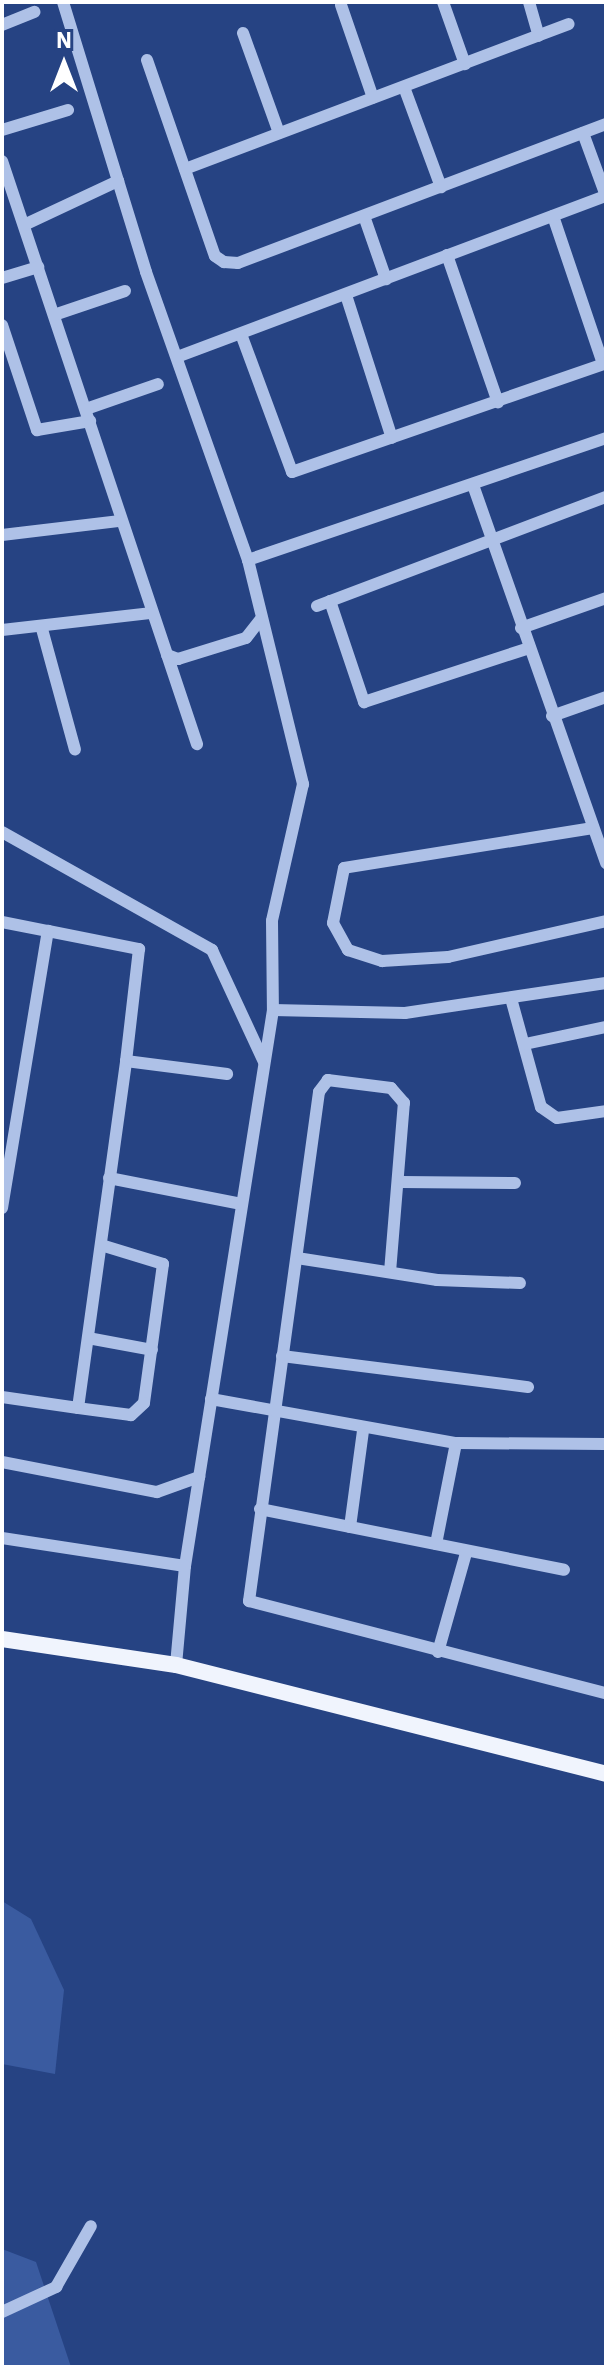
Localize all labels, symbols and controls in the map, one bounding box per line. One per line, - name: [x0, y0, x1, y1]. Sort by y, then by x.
- north arrow: [24, 24, 104, 104]
- text: N: [56, 25, 72, 54]

